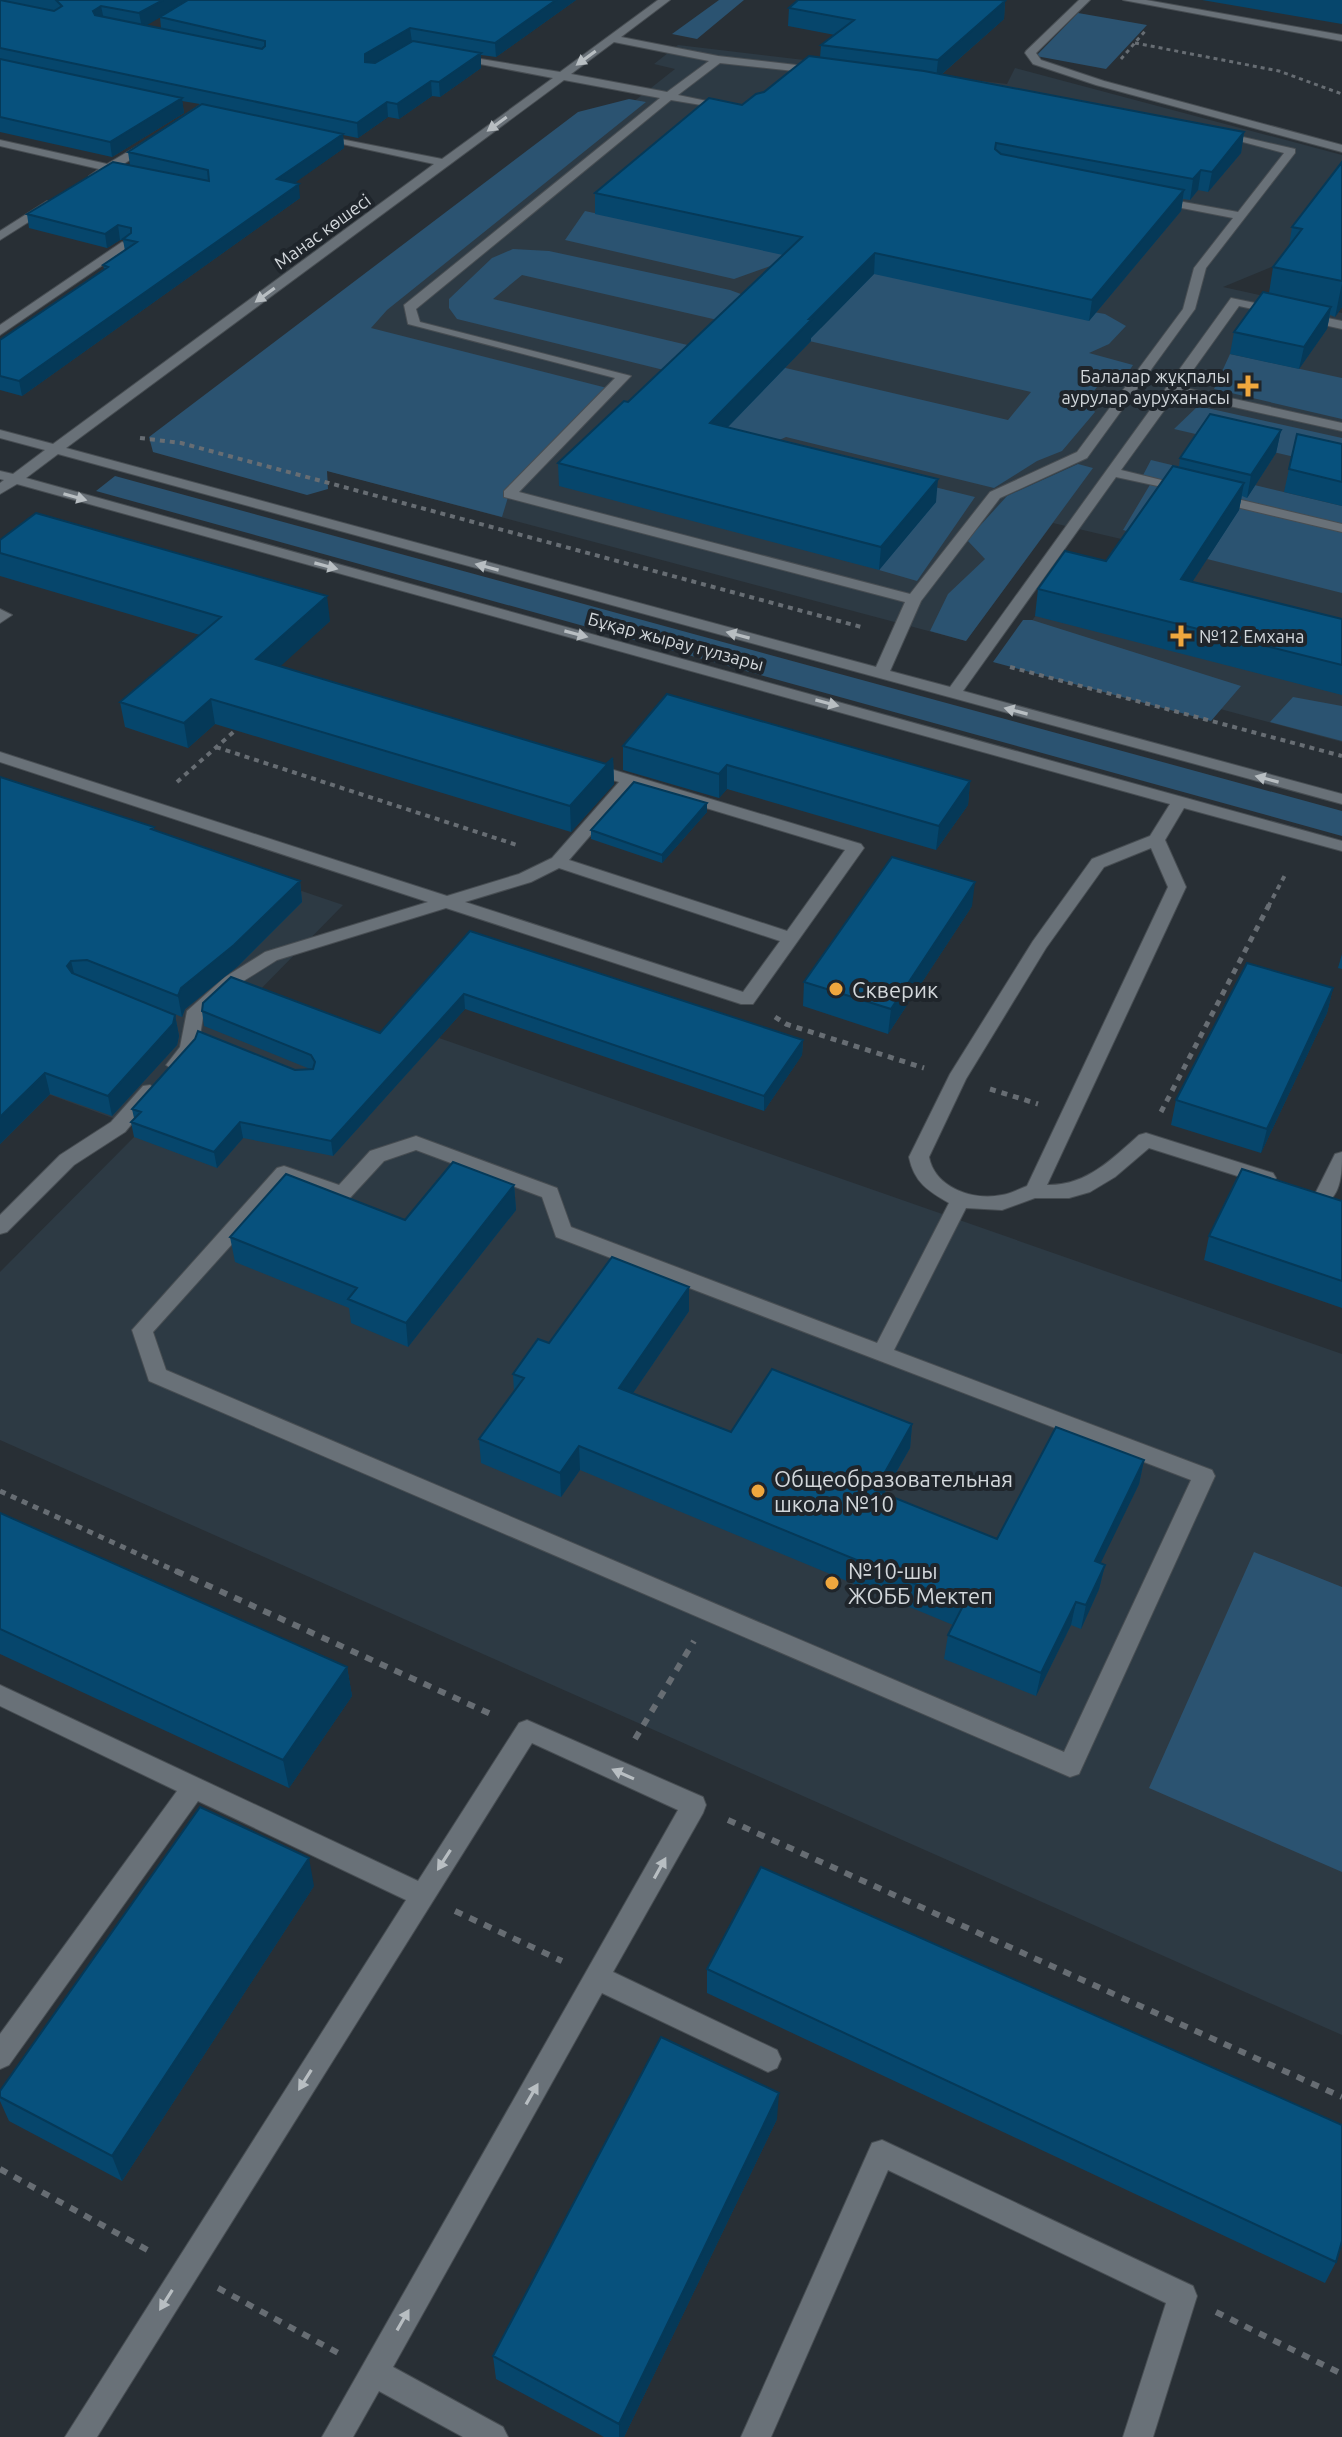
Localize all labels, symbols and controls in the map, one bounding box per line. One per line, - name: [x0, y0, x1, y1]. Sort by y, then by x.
- one-way arrow: [576, 50, 597, 66]
- one-way arrow: [487, 116, 508, 131]
- street label: Манас көшесі: [270, 189, 374, 273]
- one-way arrow: [255, 287, 276, 302]
- place label: Балалар жұқпалы аурулар ауруханасы: [1061, 366, 1230, 407]
- marker: Балалар жұқпалы аурулар ауруханасы: [1237, 375, 1259, 397]
- one-way arrow: [63, 491, 88, 503]
- one-way arrow: [313, 560, 338, 572]
- one-way arrow: [475, 560, 499, 573]
- street label: Бұқар жырау гүлзары: [586, 608, 766, 674]
- marker: №12 Емхана: [1170, 625, 1192, 647]
- place label: №12 Емхана: [1199, 626, 1305, 646]
- one-way arrow: [725, 628, 749, 641]
- one-way arrow: [564, 629, 589, 641]
- one-way arrow: [815, 698, 840, 710]
- one-way arrow: [1003, 704, 1028, 716]
- one-way arrow: [1254, 772, 1279, 784]
- place label: Скверик: [852, 977, 938, 1002]
- marker: Скверик: [827, 980, 845, 998]
- place label: Общеобразовательная школа №10: [774, 1466, 1013, 1516]
- marker: Общеобразовательная школа №10: [749, 1482, 767, 1500]
- place label: №10-шы ЖОББ Мектеп: [848, 1558, 993, 1608]
- marker: №10-шы ЖОББ Мектеп: [823, 1574, 841, 1592]
- one-way arrow: [611, 1767, 635, 1780]
- one-way arrow: [437, 1849, 451, 1871]
- one-way arrow: [652, 1857, 666, 1879]
- one-way arrow: [298, 2069, 312, 2091]
- one-way arrow: [525, 2083, 539, 2106]
- one-way arrow: [160, 2289, 174, 2311]
- one-way arrow: [396, 2309, 410, 2331]

